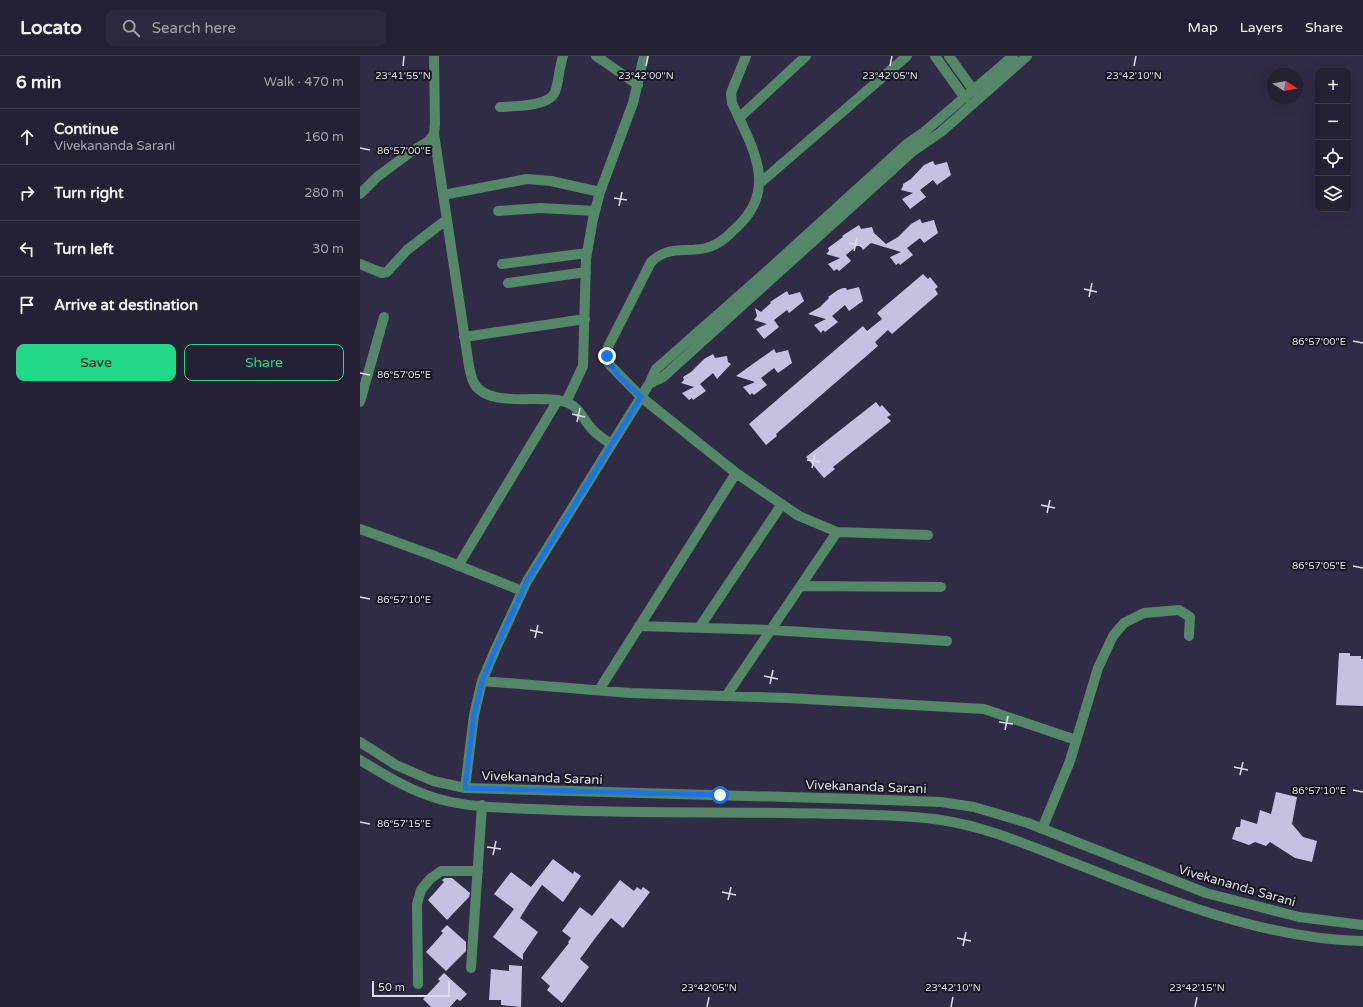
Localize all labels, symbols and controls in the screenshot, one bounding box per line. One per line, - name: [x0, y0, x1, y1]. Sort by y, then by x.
- search box: [106, 10, 386, 46]
- text: Locato: [20, 17, 82, 39]
- icon: search: [120, 17, 142, 39]
- text: Search here: [152, 19, 236, 37]
- text: Map: [1188, 19, 1218, 36]
- text: Layers: [1240, 19, 1283, 36]
- text: Share: [1305, 19, 1343, 36]
- north arrow: [1267, 68, 1303, 104]
- map controls: [1315, 68, 1351, 212]
- button: +: [1315, 68, 1351, 104]
- text: 23°41'55"N: [375, 70, 431, 82]
- text: 23°42'00"N: [618, 70, 674, 82]
- text: 23°42'05"N: [862, 70, 918, 82]
- text: 23°42'10"N: [1106, 70, 1162, 82]
- text: 6 min: [16, 72, 61, 93]
- text: Walk · 470 m: [264, 74, 344, 90]
- button: −: [1315, 104, 1351, 140]
- text: Continue: [54, 120, 118, 138]
- icon: ahead: [16, 126, 38, 148]
- text: 160 m: [304, 129, 344, 145]
- text: Vivekananda Sarani: [54, 138, 175, 154]
- button: locate: [1315, 140, 1351, 176]
- text: 86°57'00"E: [377, 145, 431, 157]
- button: layers: [1315, 176, 1351, 212]
- icon: right: [16, 182, 38, 204]
- text: Turn right: [54, 184, 124, 202]
- text: 280 m: [304, 185, 344, 201]
- icon: left: [16, 238, 38, 260]
- text: Turn left: [54, 240, 114, 258]
- text: 30 m: [312, 241, 344, 257]
- icon: arrive: [16, 294, 38, 316]
- text: Arrive at destination: [54, 296, 198, 314]
- text: 86°57'00"E: [1292, 336, 1346, 348]
- button: Save: [16, 344, 176, 381]
- button: Share: [184, 344, 344, 381]
- route end: [598, 347, 616, 365]
- text: 86°57'05"E: [377, 369, 431, 381]
- text: 86°57'05"E: [1292, 560, 1346, 572]
- text: 86°57'10"E: [377, 594, 431, 606]
- street label: Vivekananda Sarani: [481, 768, 603, 788]
- street label: Vivekananda Sarani: [805, 777, 927, 797]
- text: 86°57'10"E: [1292, 785, 1346, 797]
- route start: [711, 786, 729, 804]
- text: 86°57'15"E: [377, 818, 431, 830]
- street label: Vivekananda Sarani: [1176, 862, 1298, 910]
- scale bar: [372, 979, 450, 998]
- text: 50 m: [378, 981, 405, 994]
- text: 23°42'05"N: [681, 982, 737, 994]
- text: 23°42'10"N: [925, 982, 981, 994]
- text: 23°42'15"N: [1169, 982, 1225, 994]

